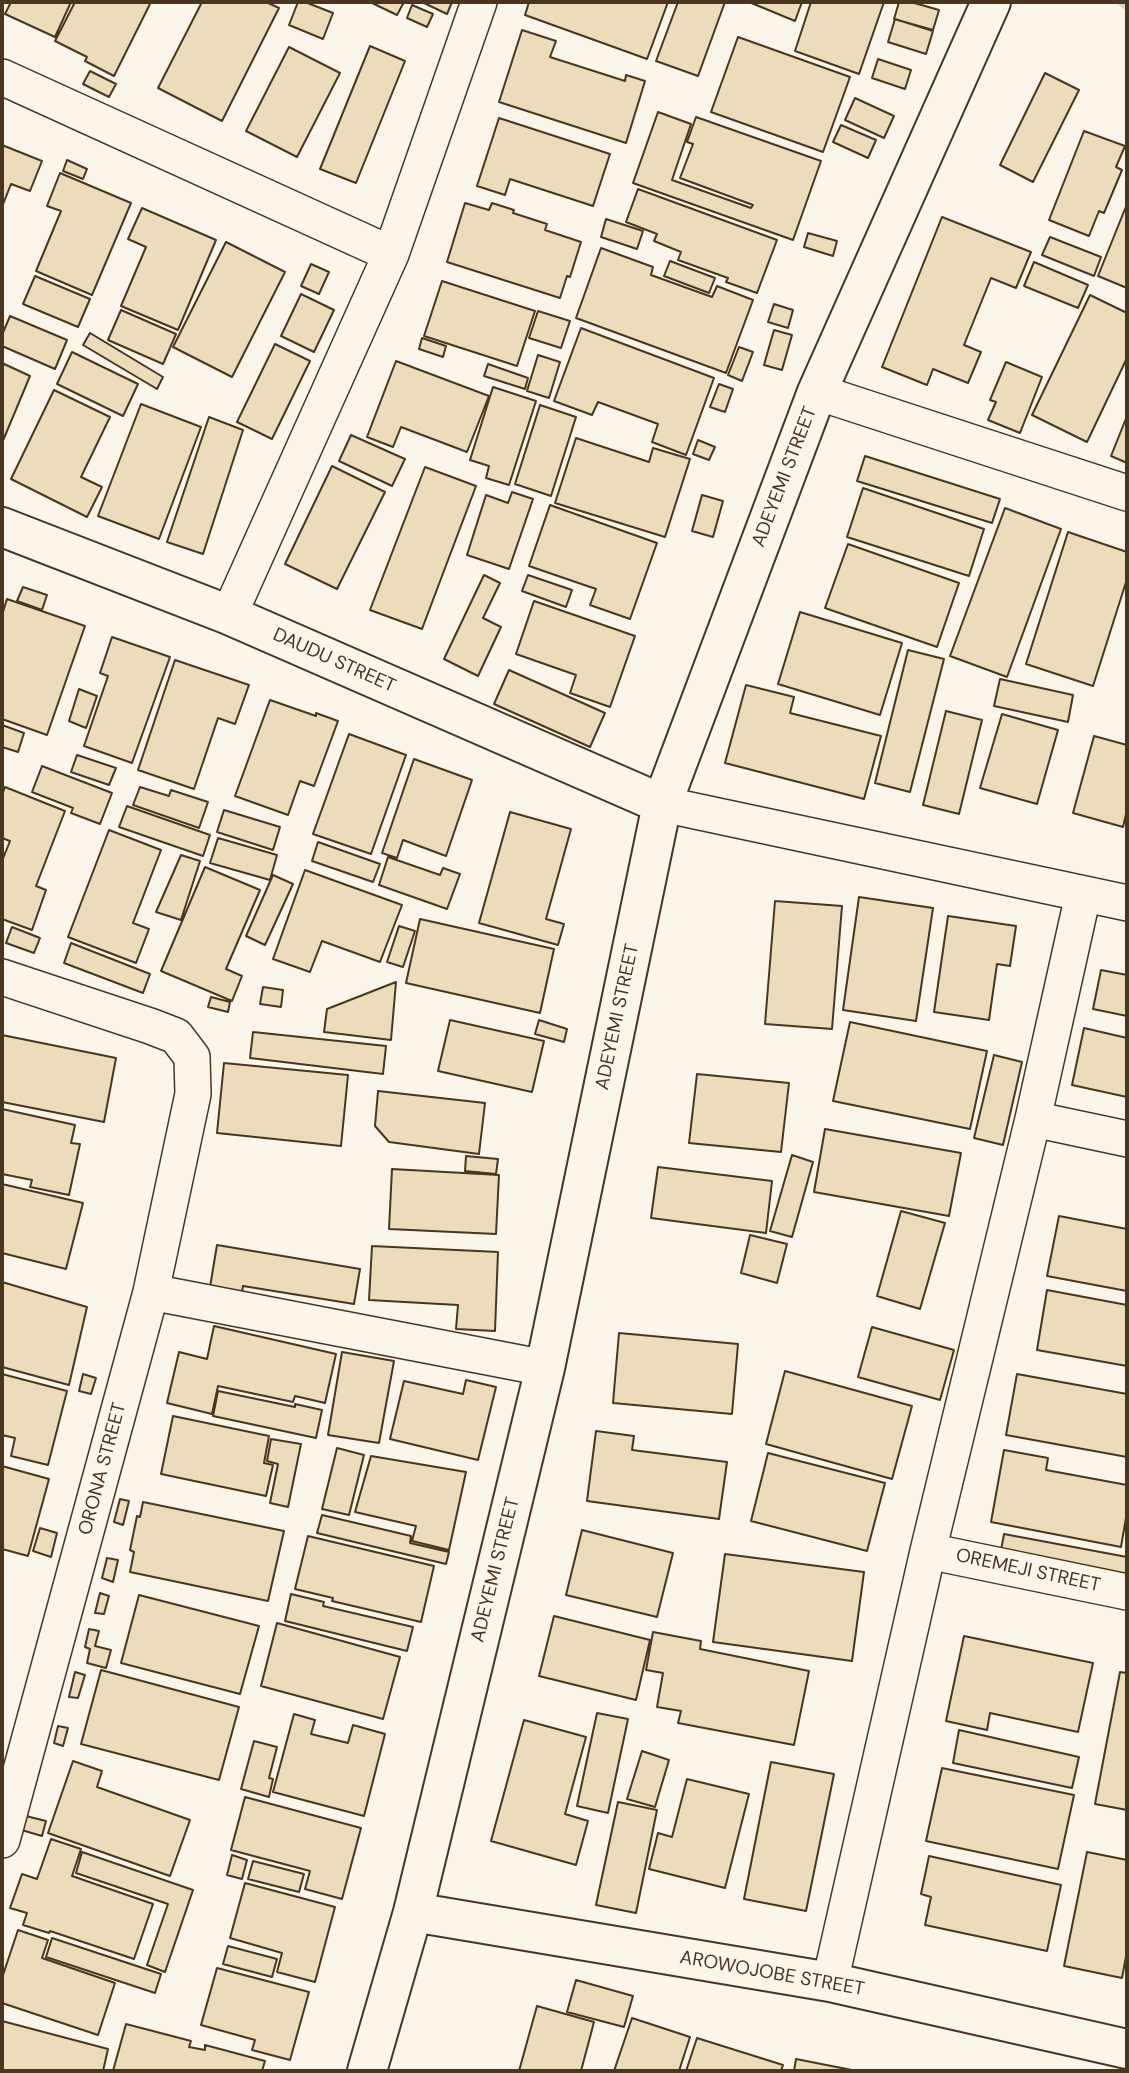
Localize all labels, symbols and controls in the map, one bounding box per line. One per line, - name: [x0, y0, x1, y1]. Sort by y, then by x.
- street label: ADEYEMI STREET: [748, 404, 822, 550]
- street label: DAUDU STREET: [269, 624, 399, 698]
- street label: ADEYEMI STREET: [591, 942, 645, 1092]
- street label: ORONA STREET: [74, 1400, 132, 1538]
- street label: ADEYEMI STREET: [467, 1495, 525, 1645]
- street label: OREMEJI STREET: [954, 1545, 1102, 1597]
- street label: AROWOJOBE STREET: [678, 1947, 866, 2001]

